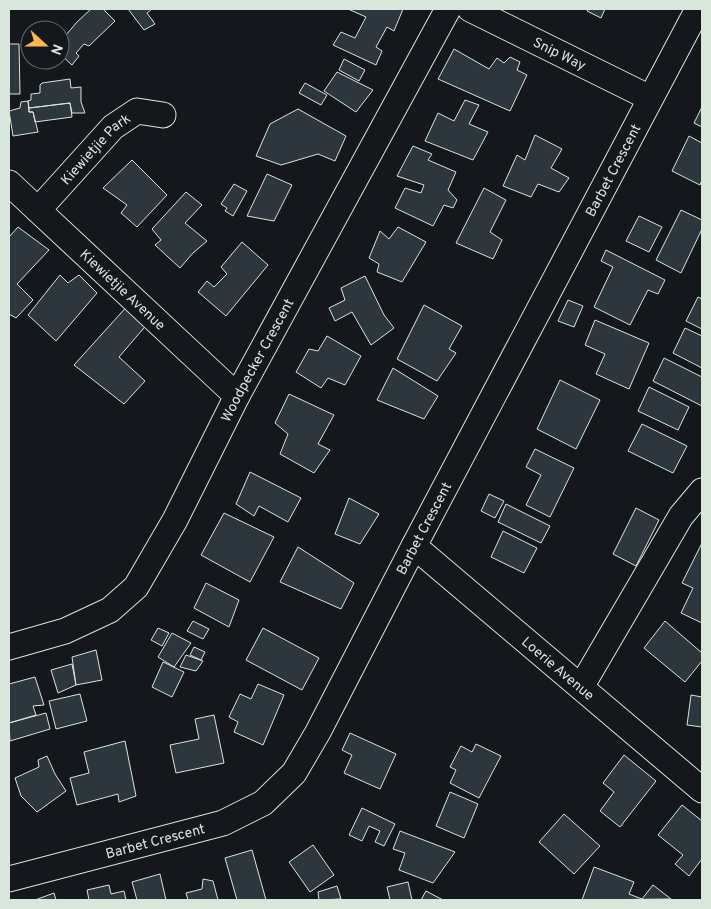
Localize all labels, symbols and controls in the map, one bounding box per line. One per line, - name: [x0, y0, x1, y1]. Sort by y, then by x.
- north arrow: [20, 20, 70, 70]
- street label: Snip Way: [530, 34, 588, 75]
- text: N: [46, 41, 65, 57]
- street label: Kiewietjie Park: [58, 111, 134, 189]
- street label: Barbet Crescent: [583, 122, 645, 220]
- street label: Kiewietjie Avenue: [76, 247, 168, 335]
- street label: Woodpecker Crescent: [218, 296, 298, 425]
- street label: Barbet Crescent: [394, 480, 456, 578]
- street label: Loerie Avenue: [518, 634, 597, 705]
- street label: Barbet Crescent: [104, 821, 207, 863]

